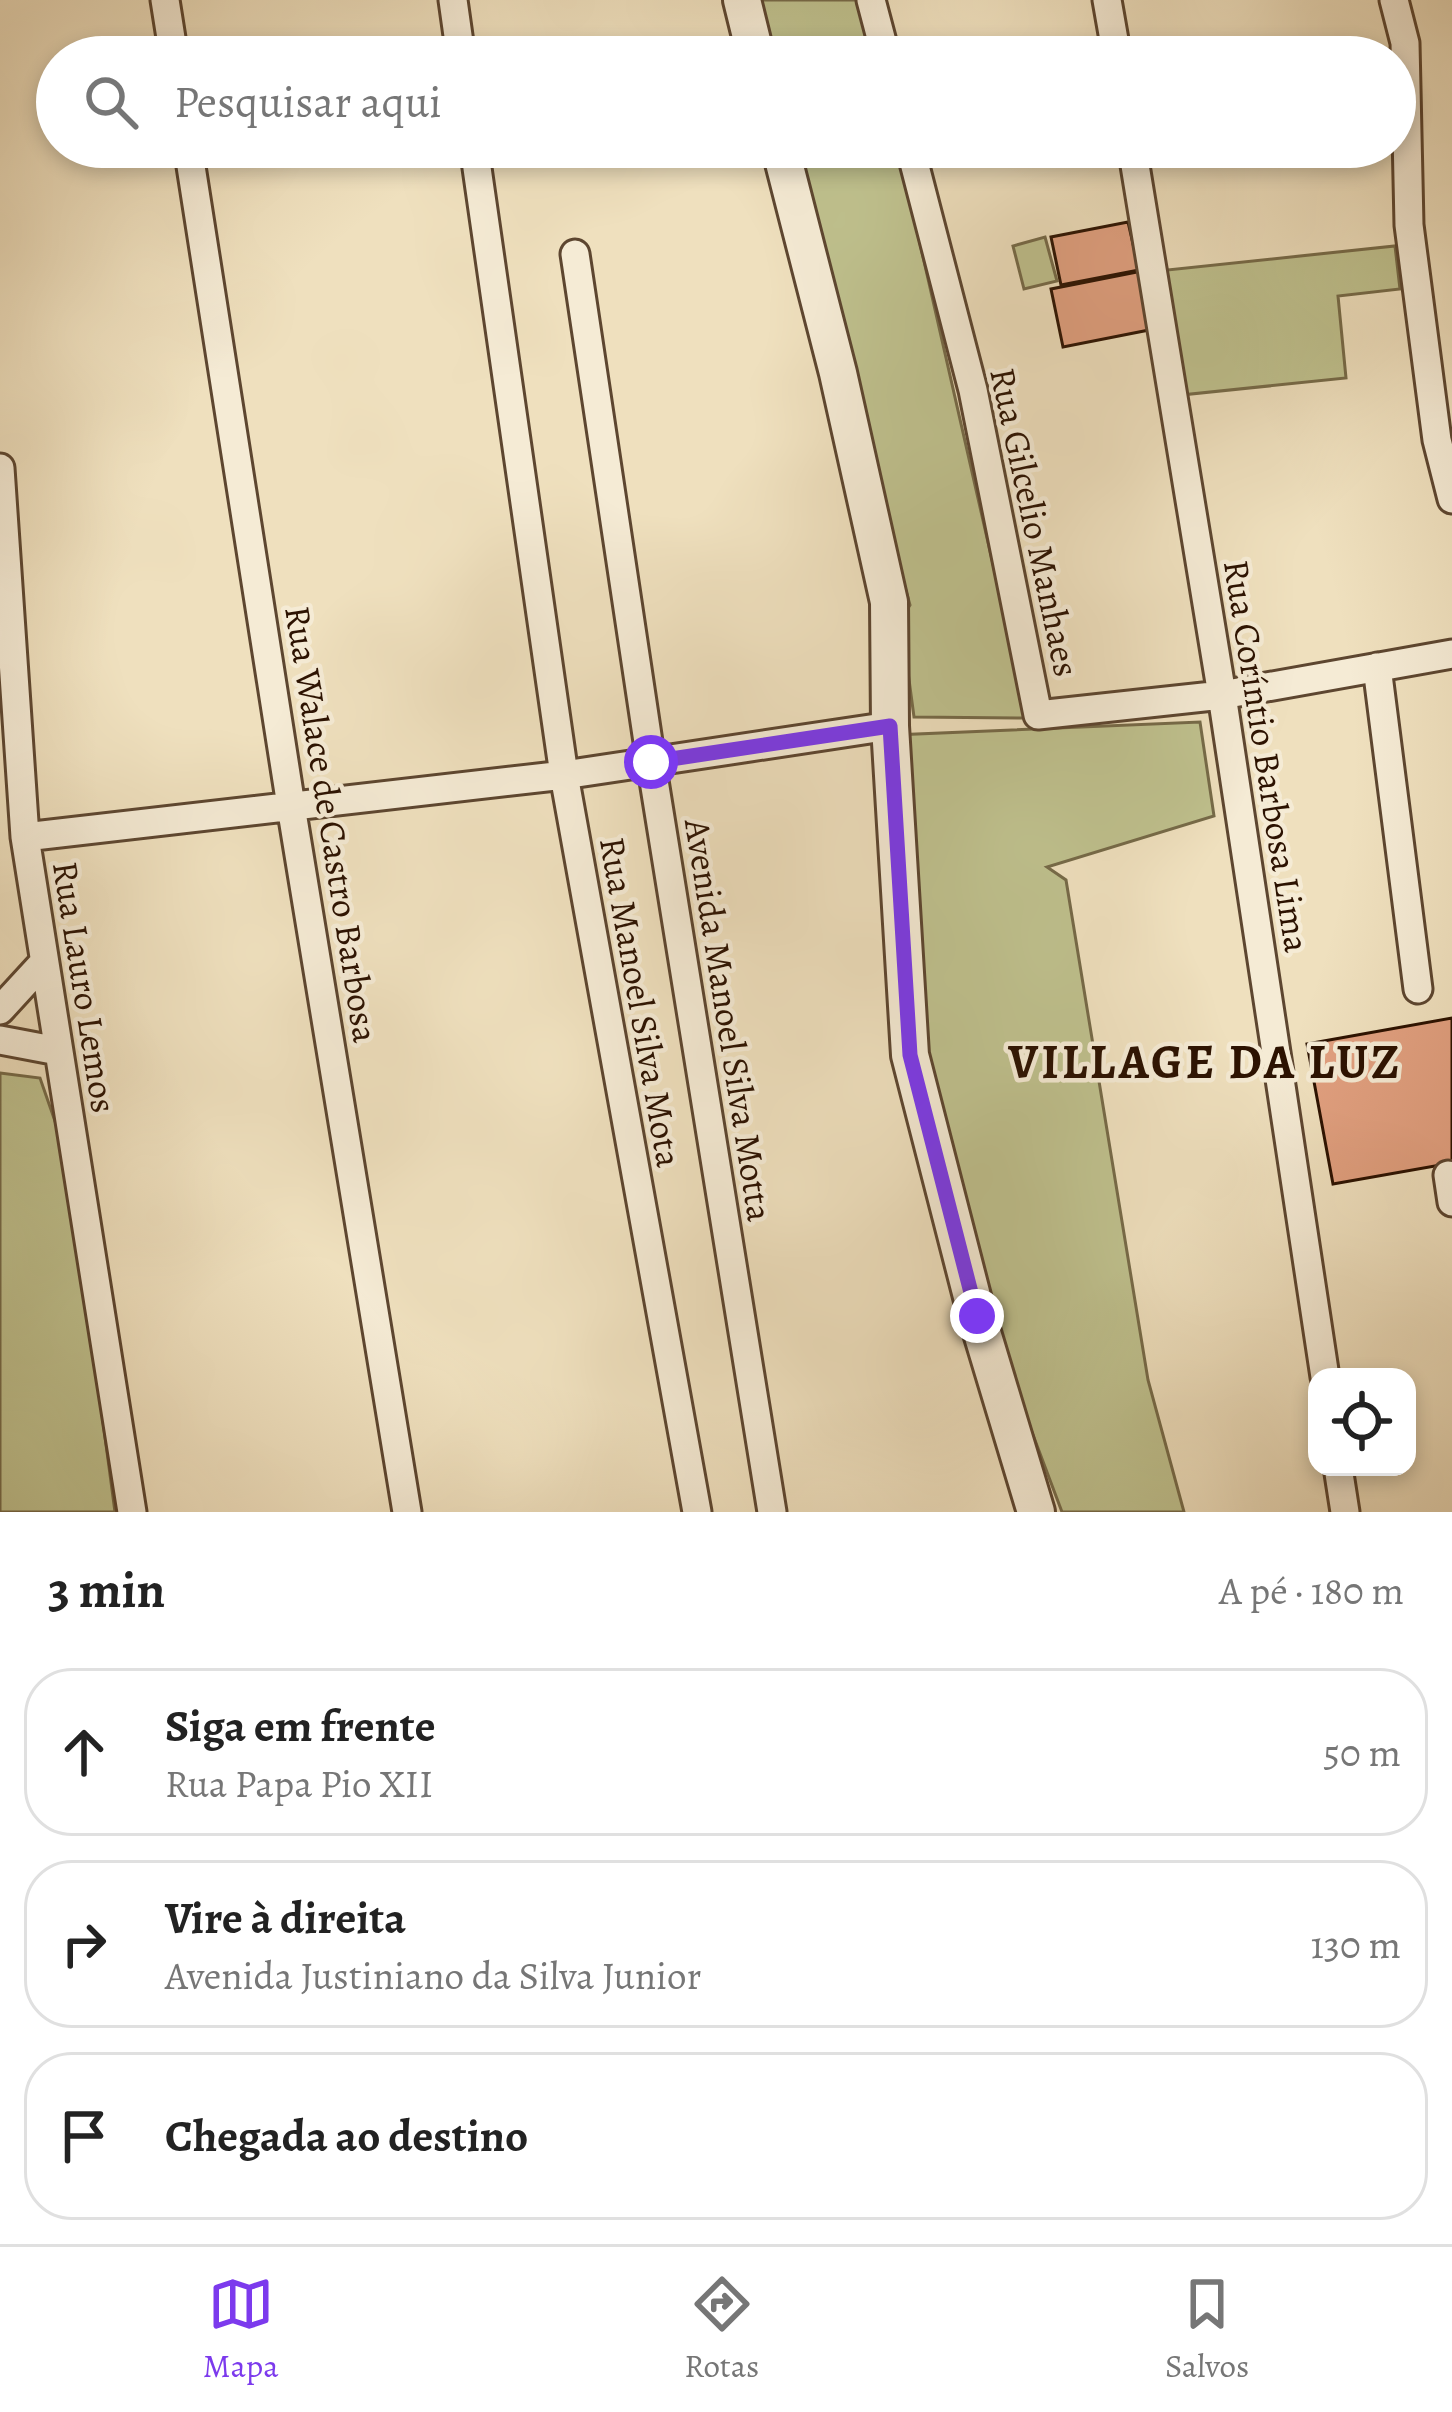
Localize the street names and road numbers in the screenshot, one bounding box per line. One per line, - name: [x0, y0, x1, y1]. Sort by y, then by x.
- street label: Rua Gilcelio Manhaes: [978, 363, 1092, 681]
- street label: Rua Coríntio Barbosa Lima: [1212, 556, 1322, 956]
- street label: Rua Walace de Castro Barbosa: [273, 602, 391, 1046]
- street label: Avenida Manoel Silva Motta: [673, 814, 785, 1225]
- street label: Rua Manoel Silva Mota: [588, 833, 694, 1171]
- street label: Rua Lauro Lemos: [41, 858, 129, 1116]

